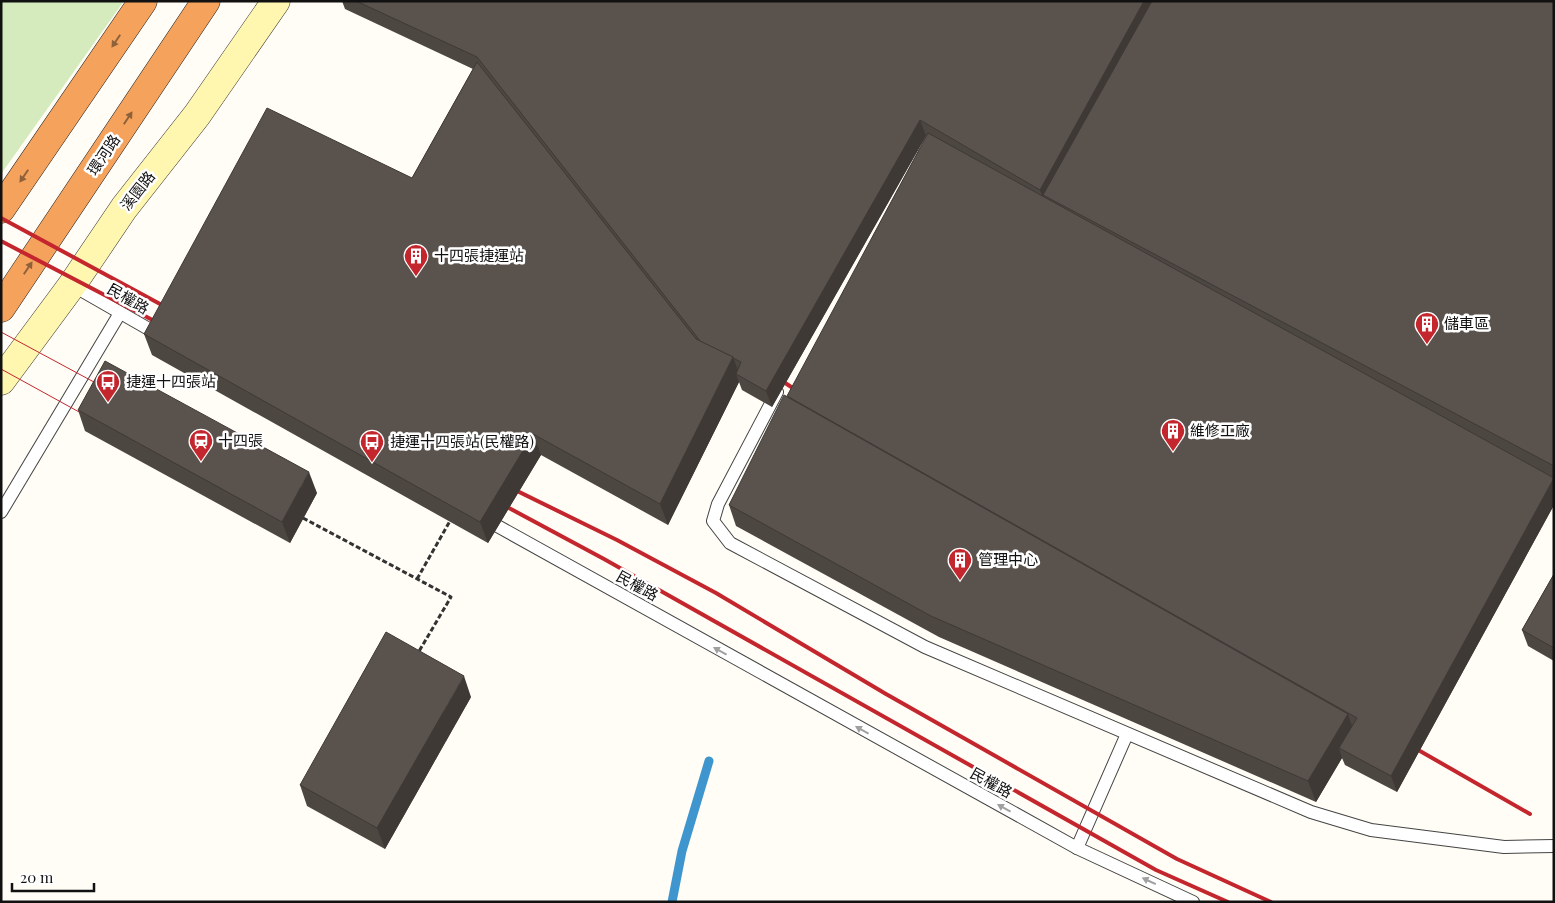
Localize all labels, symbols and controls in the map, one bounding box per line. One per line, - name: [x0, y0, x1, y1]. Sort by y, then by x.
- one-way arrow: [111, 35, 121, 48]
- one-way arrow: [123, 111, 133, 125]
- street label: 環河路: [82, 130, 124, 179]
- street label: 溪園路: [115, 166, 159, 214]
- one-way arrow: [19, 169, 29, 182]
- building icon: 十四張捷運站: [403, 243, 429, 277]
- place label: 十四張捷運站: [434, 245, 524, 265]
- one-way arrow: [23, 261, 33, 274]
- street label: 民權路: [104, 278, 153, 318]
- building icon: 儲車區: [1414, 311, 1440, 345]
- place label: 儲車區: [1444, 313, 1489, 333]
- bus stop icon: 捷運十四張站: [95, 369, 121, 403]
- place label: 捷運十四張站: [126, 371, 216, 391]
- building icon: 維修工廠: [1160, 418, 1186, 452]
- place label: 維修工廠: [1190, 420, 1250, 440]
- station icon: 十四張: [188, 428, 214, 462]
- bus stop icon: 捷運十四張站(民權路): [359, 429, 385, 463]
- place label: 十四張: [218, 430, 263, 450]
- place label: 捷運十四張站(民權路): [390, 431, 534, 451]
- building icon: 管理中心: [947, 547, 973, 581]
- place label: 管理中心: [978, 549, 1038, 569]
- street label: 民權路: [613, 565, 662, 605]
- one-way arrow: [713, 646, 726, 655]
- one-way arrow: [855, 725, 868, 734]
- street label: 民權路: [967, 762, 1016, 802]
- one-way arrow: [997, 804, 1011, 812]
- scale bar: [12, 860, 95, 892]
- text: 20 m: [20, 867, 54, 887]
- one-way arrow: [1142, 877, 1156, 885]

